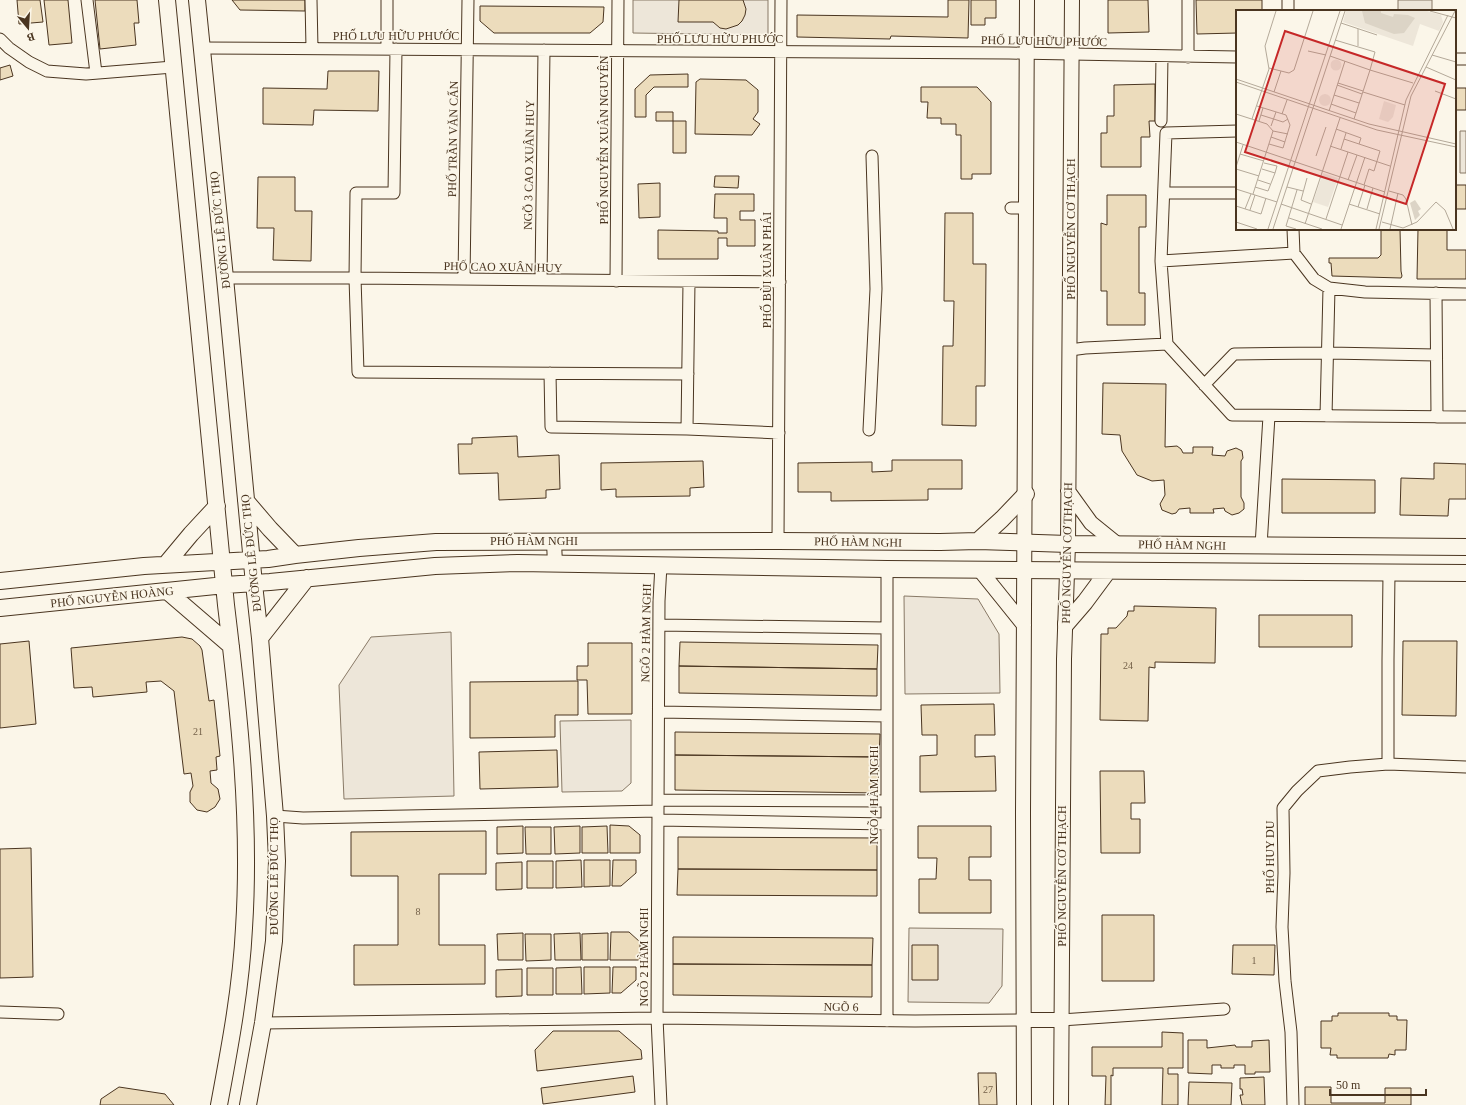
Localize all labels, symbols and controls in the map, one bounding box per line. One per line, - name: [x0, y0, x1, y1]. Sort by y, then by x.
- north arrow: [8, 8, 48, 48]
- inset map: [1236, 10, 1456, 230]
- street label: PHỐ LƯU HỮU PHƯỚC: [333, 28, 459, 43]
- text: B: [25, 31, 36, 45]
- street label: PHỐ LƯU HỮU PHƯỚC: [657, 31, 783, 46]
- street label: PHỐ LƯU HỮU PHƯỚC: [981, 32, 1107, 49]
- street label: PHỐ NGUYỄN XUÂN NGUYÊN: [596, 55, 611, 225]
- street label: PHỐ TRẦN VĂN CẨN: [444, 80, 461, 197]
- street label: NGÕ 3 CAO XUÂN HUY: [521, 100, 537, 230]
- street label: PHỐ NGUYỄN CƠ THẠCH: [1063, 158, 1078, 300]
- street label: ĐƯỜNG LÊ ĐỨC THỌ: [207, 170, 233, 289]
- street label: PHỐ BÙI XUÂN PHÁI: [759, 212, 774, 328]
- street label: PHỐ CAO XUÂN HUY: [443, 258, 563, 275]
- street label: PHỐ NGUYỄN CƠ THẠCH: [1058, 482, 1075, 624]
- street label: ĐƯỜNG LÊ ĐỨC THỌ: [238, 493, 264, 612]
- street label: PHỐ HÀM NGHI: [490, 533, 578, 548]
- street label: PHỐ HÀM NGHI: [814, 533, 902, 550]
- street label: PHỐ HÀM NGHI: [1138, 536, 1226, 553]
- street label: PHỐ NGUYỄN HOÀNG: [50, 583, 175, 610]
- street label: NGÕ 2 HÀM NGHI: [638, 583, 654, 683]
- house number: 24: [1123, 660, 1133, 671]
- house number: 21: [193, 726, 203, 737]
- street label: NGÕ 4 HÀM NGHI: [867, 746, 881, 845]
- street label: PHỐ NGUYỄN CƠ THẠCH: [1054, 805, 1069, 947]
- street label: ĐƯỜNG LÊ ĐỨC THỌ: [267, 817, 281, 935]
- street label: PHỐ HUY DU: [1262, 820, 1277, 893]
- house number: 8: [416, 906, 421, 917]
- street label: NGÕ 2 HÀM NGHI: [637, 908, 651, 1007]
- house number: 1: [1252, 955, 1257, 966]
- street label: NGÕ 6: [823, 1000, 859, 1014]
- scale bar: [1330, 1071, 1426, 1097]
- text: 50 m: [1336, 1078, 1361, 1092]
- house number: 27: [983, 1084, 993, 1095]

